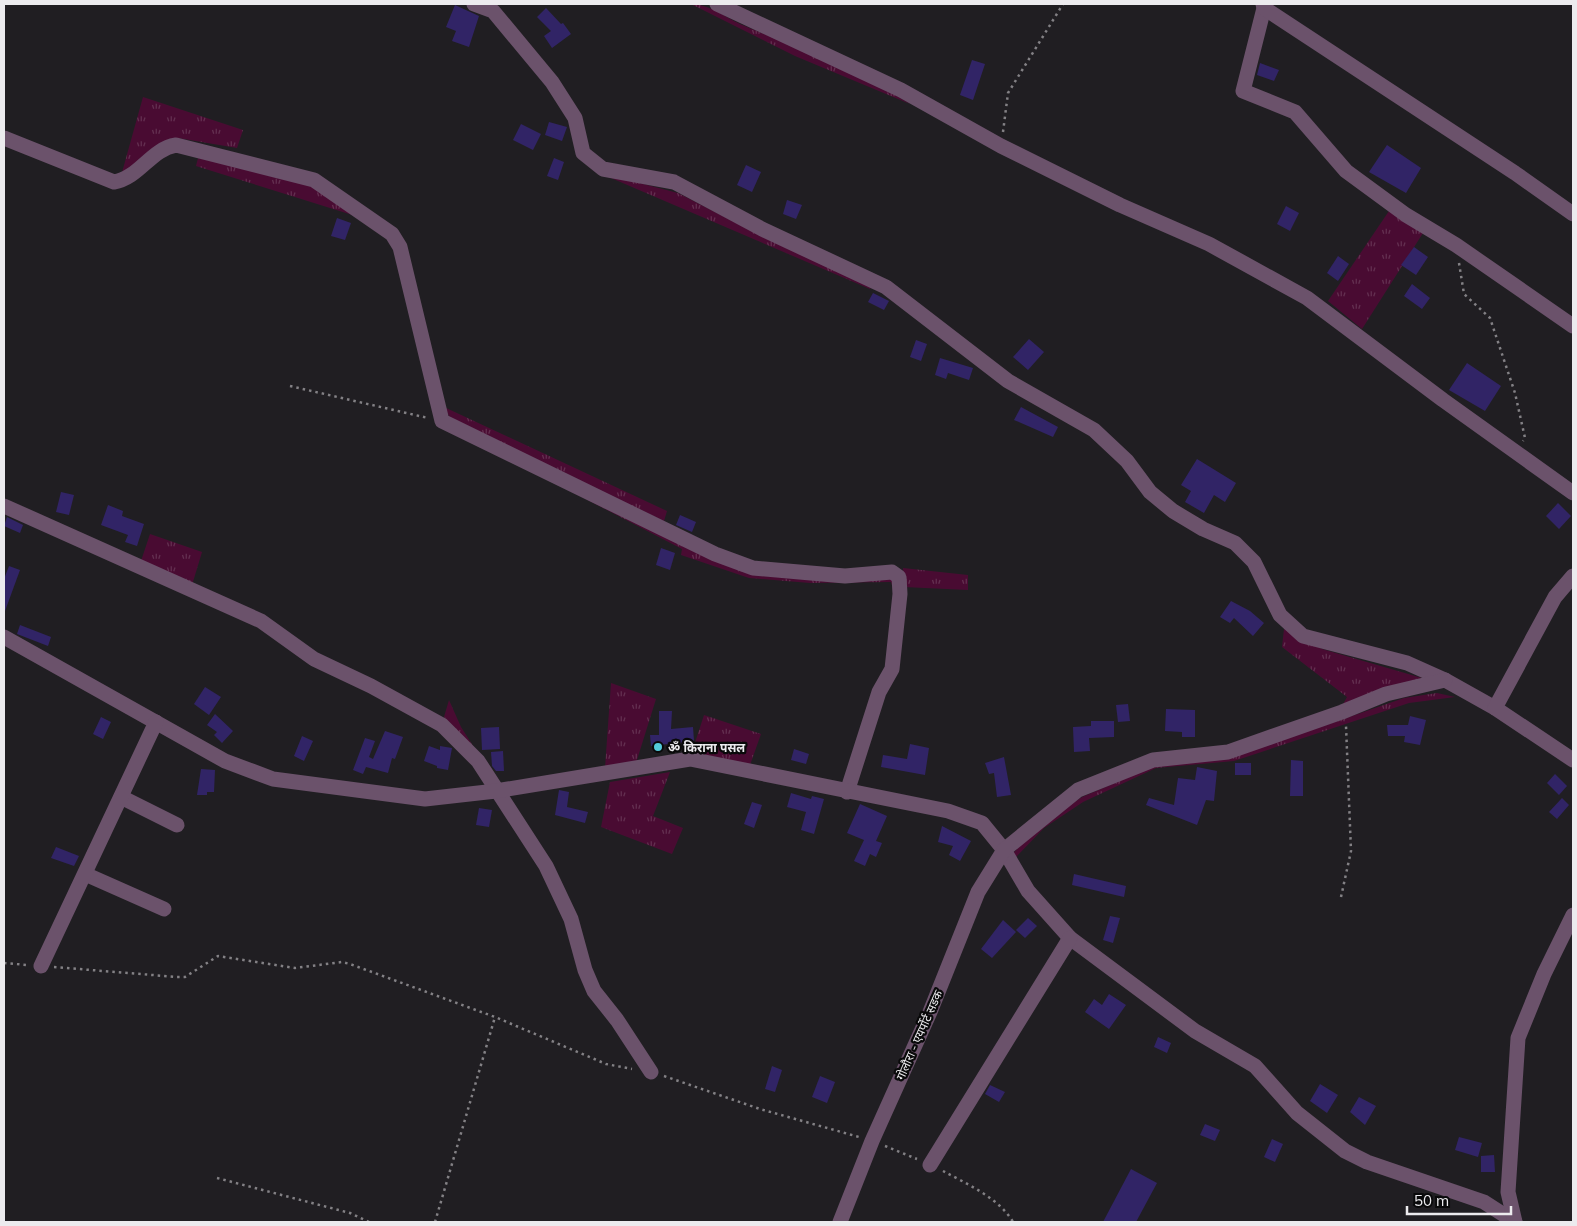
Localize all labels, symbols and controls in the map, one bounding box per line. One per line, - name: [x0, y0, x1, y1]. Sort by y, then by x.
- place label: ॐ किराना पसल: [668, 740, 746, 755]
- marker: ॐ किराना पसल: [652, 741, 664, 753]
- street label: गोलौरा - एयर्पोर्ट सडक: [892, 987, 946, 1082]
- scale bar: [1407, 1184, 1511, 1216]
- text: 50 m: [1414, 1191, 1449, 1210]

